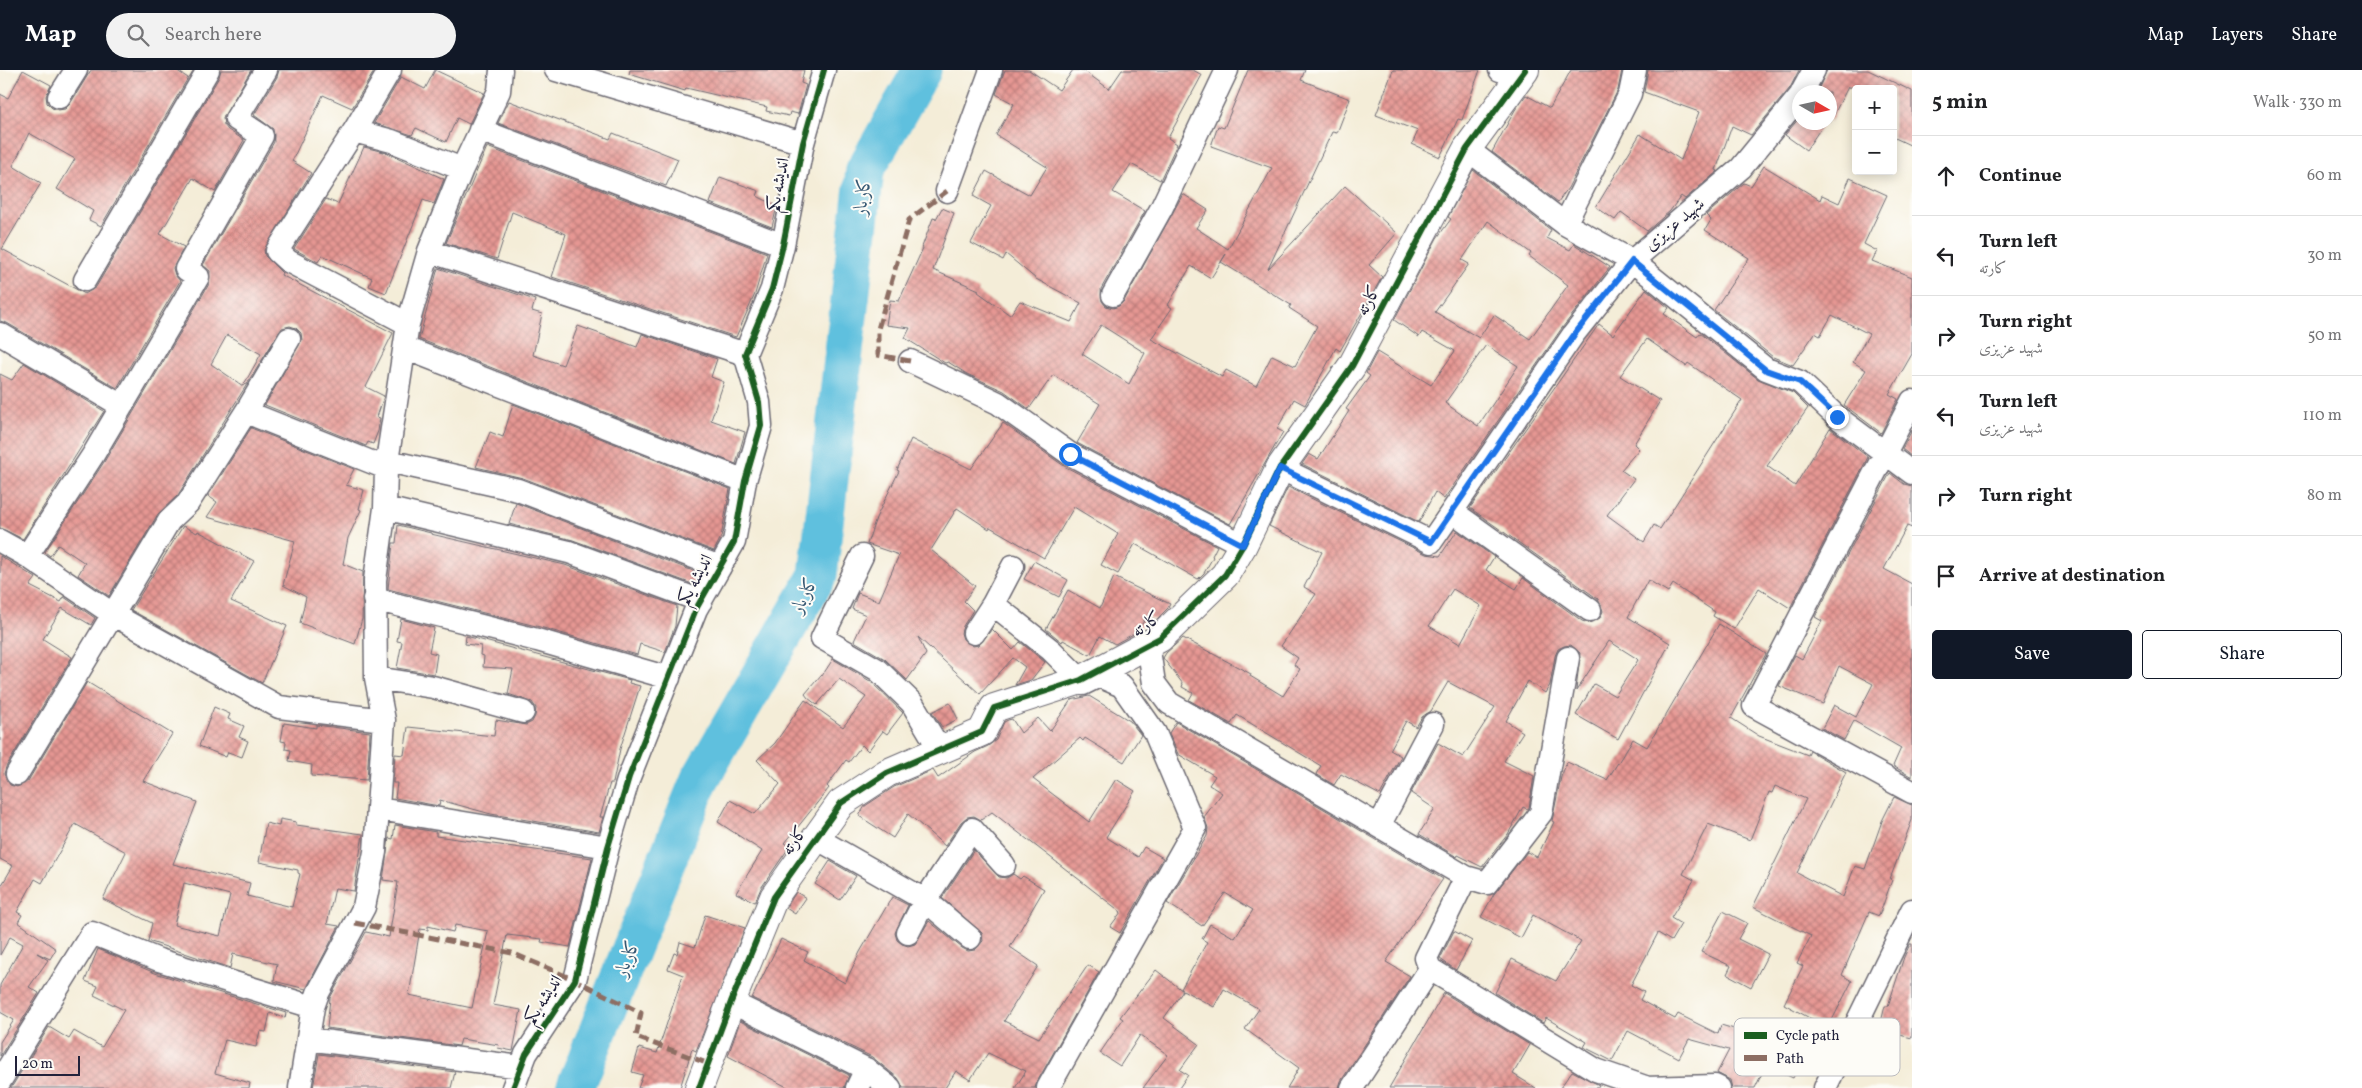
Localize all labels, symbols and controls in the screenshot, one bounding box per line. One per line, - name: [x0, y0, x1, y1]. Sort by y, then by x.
- search box: [106, 13, 456, 58]
- text: Map: [25, 18, 76, 52]
- icon: search: [124, 21, 152, 49]
- text: Search here: [164, 22, 262, 48]
- text: Map: [2147, 23, 2183, 48]
- text: Layers: [2211, 23, 2263, 48]
- text: Share: [2291, 23, 2337, 48]
- north arrow: [1792, 85, 1837, 130]
- map controls: [1852, 85, 1897, 175]
- button: +: [1852, 85, 1897, 130]
- text: 5 min: [1932, 88, 1988, 117]
- text: Walk · 330 m: [2253, 92, 2342, 114]
- button: −: [1852, 130, 1897, 175]
- street label: اندیشه یکم: [762, 156, 799, 215]
- icon: ahead: [1932, 162, 1960, 190]
- text: Continue: [1979, 163, 2062, 189]
- text: 60 m: [2307, 165, 2342, 187]
- water label: کاربار: [847, 175, 879, 219]
- street label: شهید عزیزی: [1639, 192, 1711, 258]
- text: Turn left: [1979, 229, 2058, 255]
- icon: left: [1932, 242, 1960, 270]
- text: 30 m: [2307, 245, 2342, 267]
- text: کارته: [1979, 258, 2007, 280]
- street label: کارته: [1351, 281, 1387, 321]
- text: Turn right: [1979, 309, 2072, 335]
- icon: right: [1932, 322, 1960, 350]
- text: 50 m: [2308, 325, 2342, 347]
- text: شهید عزیزی: [1979, 338, 2043, 360]
- text: Turn left: [1979, 389, 2058, 415]
- icon: left: [1932, 402, 1960, 430]
- text: 110 m: [2303, 405, 2342, 427]
- route end: [1826, 406, 1849, 429]
- text: شهید عزیزی: [1979, 418, 2043, 440]
- route start: [1059, 443, 1082, 466]
- icon: right: [1932, 482, 1960, 510]
- text: Turn right: [1979, 483, 2072, 509]
- text: 80 m: [2307, 485, 2342, 507]
- street label: اندیشه یکم: [672, 550, 723, 611]
- icon: arrive: [1932, 562, 1960, 590]
- text: Arrive at destination: [1979, 563, 2165, 589]
- water label: کاربار: [784, 572, 826, 620]
- street label: کارته: [1127, 606, 1167, 644]
- button: Save: [1932, 630, 2132, 679]
- button: Share: [2142, 630, 2342, 679]
- street label: کارته: [776, 821, 814, 861]
- water label: کاربار: [608, 935, 647, 983]
- street label: اندیشه یکم: [519, 970, 572, 1031]
- legend: [1734, 1018, 1900, 1076]
- text: Cycle path: [1776, 1027, 1840, 1046]
- text: Path: [1776, 1050, 1804, 1069]
- scale bar: [15, 1053, 80, 1076]
- text: 20 m: [22, 1055, 53, 1074]

